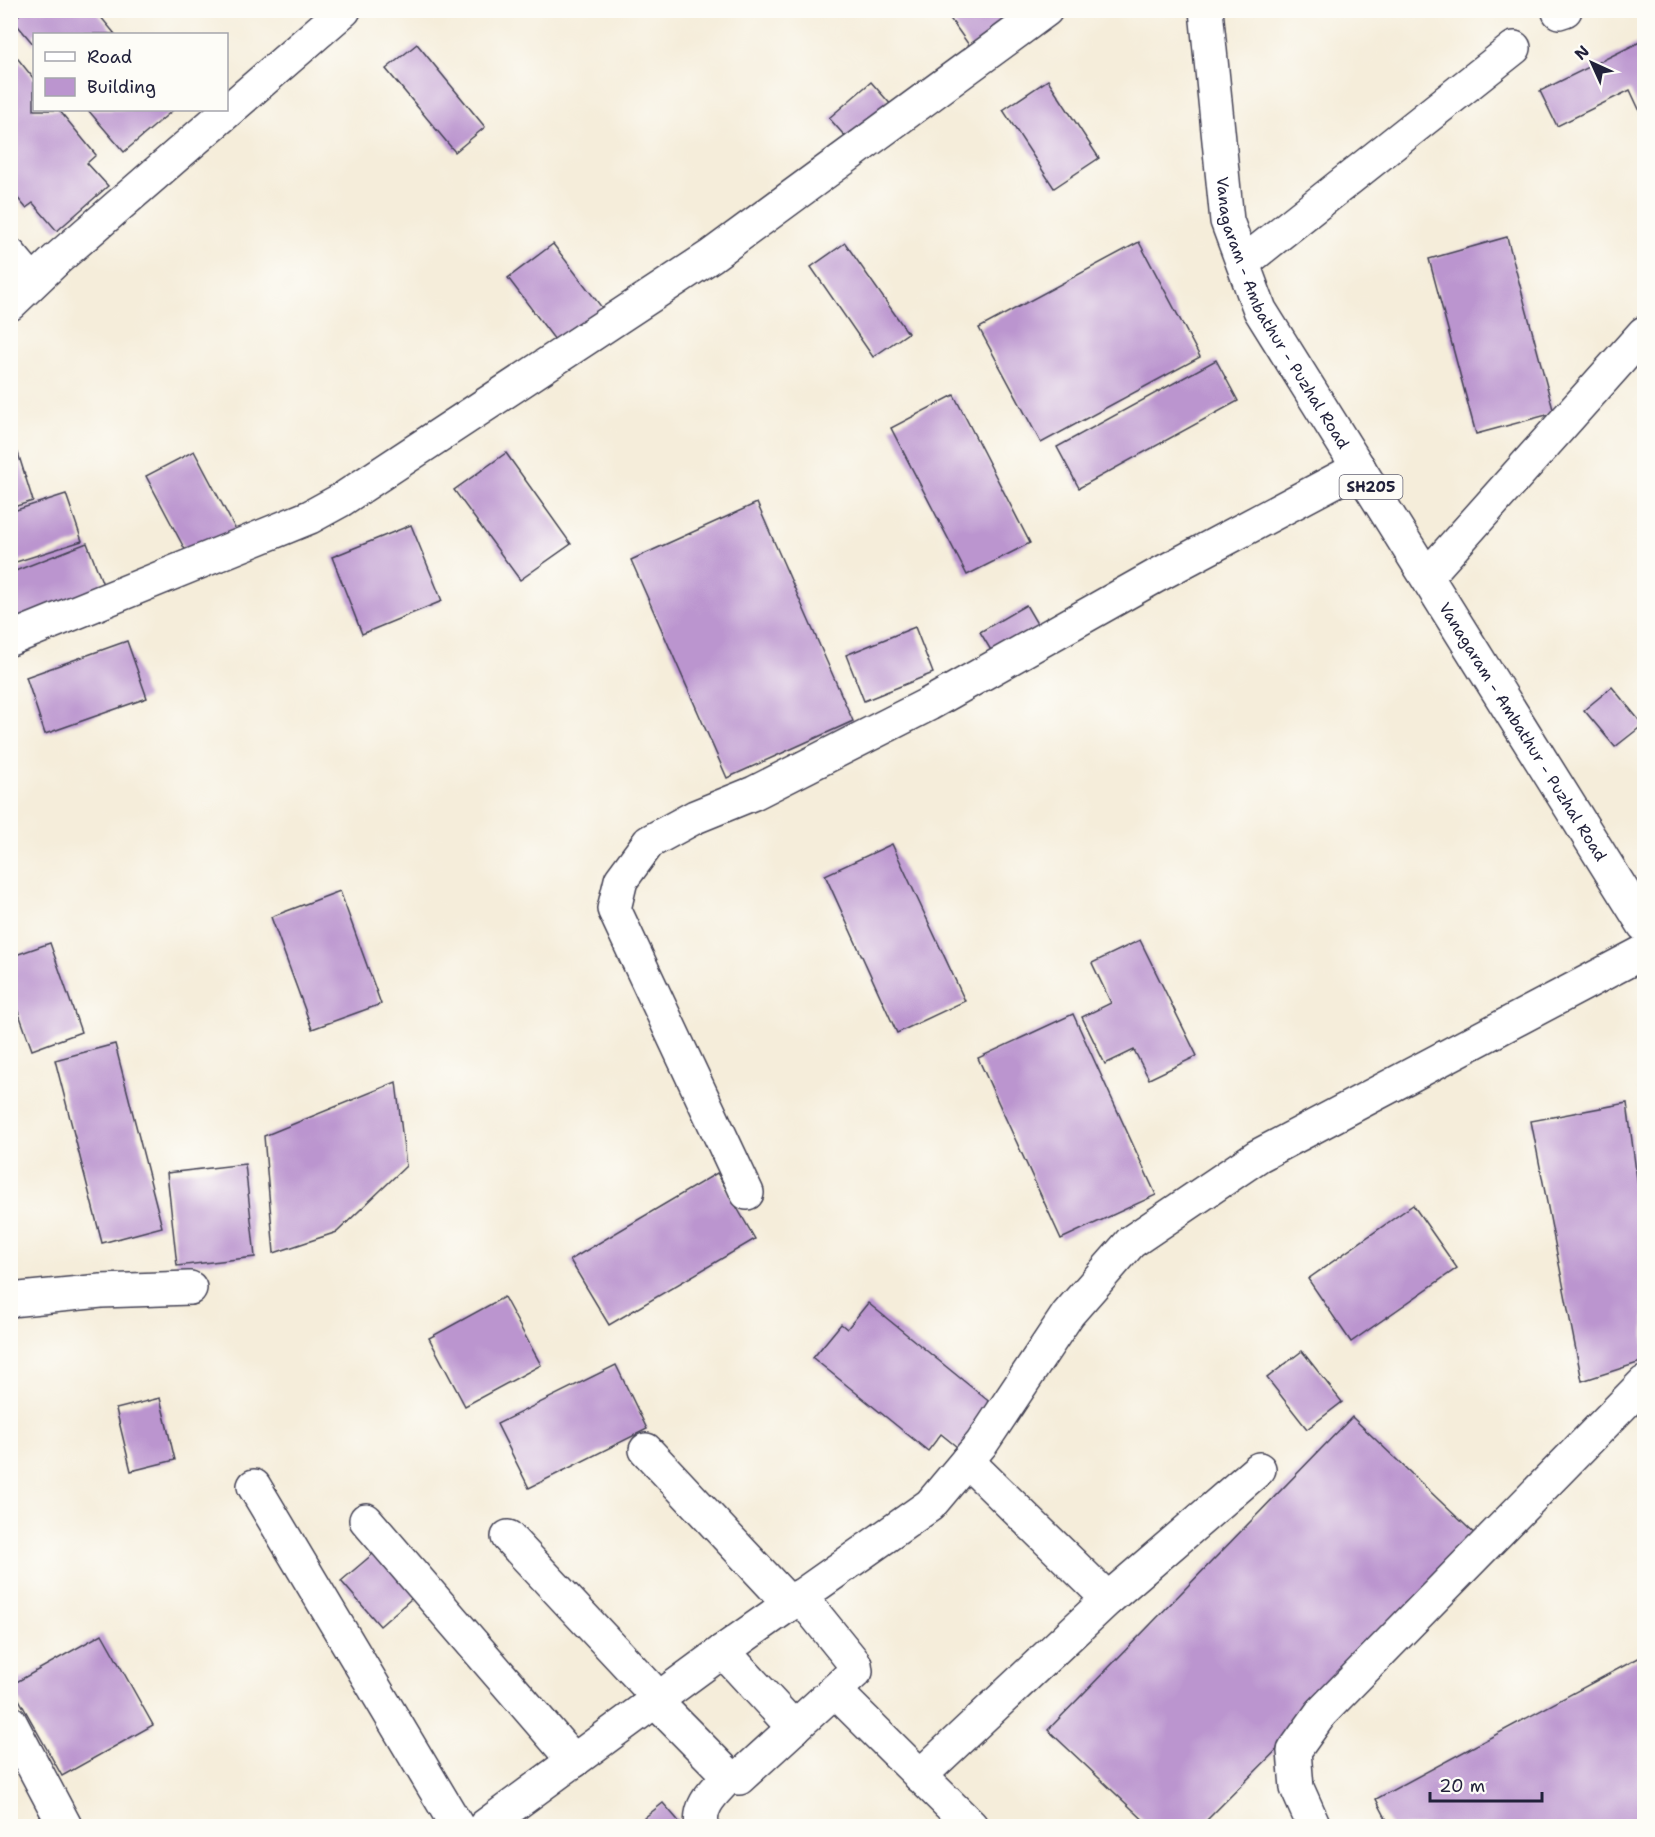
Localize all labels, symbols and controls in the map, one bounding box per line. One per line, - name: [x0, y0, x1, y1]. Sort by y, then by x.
- legend: [33, 33, 228, 111]
- north arrow: [1562, 33, 1622, 93]
- text: N: [1570, 41, 1594, 65]
- text: Road: [87, 45, 132, 69]
- text: Building: [87, 75, 156, 99]
- street label: Vanagaram - Ambathur - Puzhal Road: [1212, 176, 1354, 453]
- road number: SH205: [1340, 475, 1402, 499]
- street label: Vanagaram - Ambathur - Puzhal Road: [1434, 599, 1611, 865]
- scale bar: [1430, 1765, 1542, 1803]
- text: 20 m: [1439, 1774, 1485, 1798]

